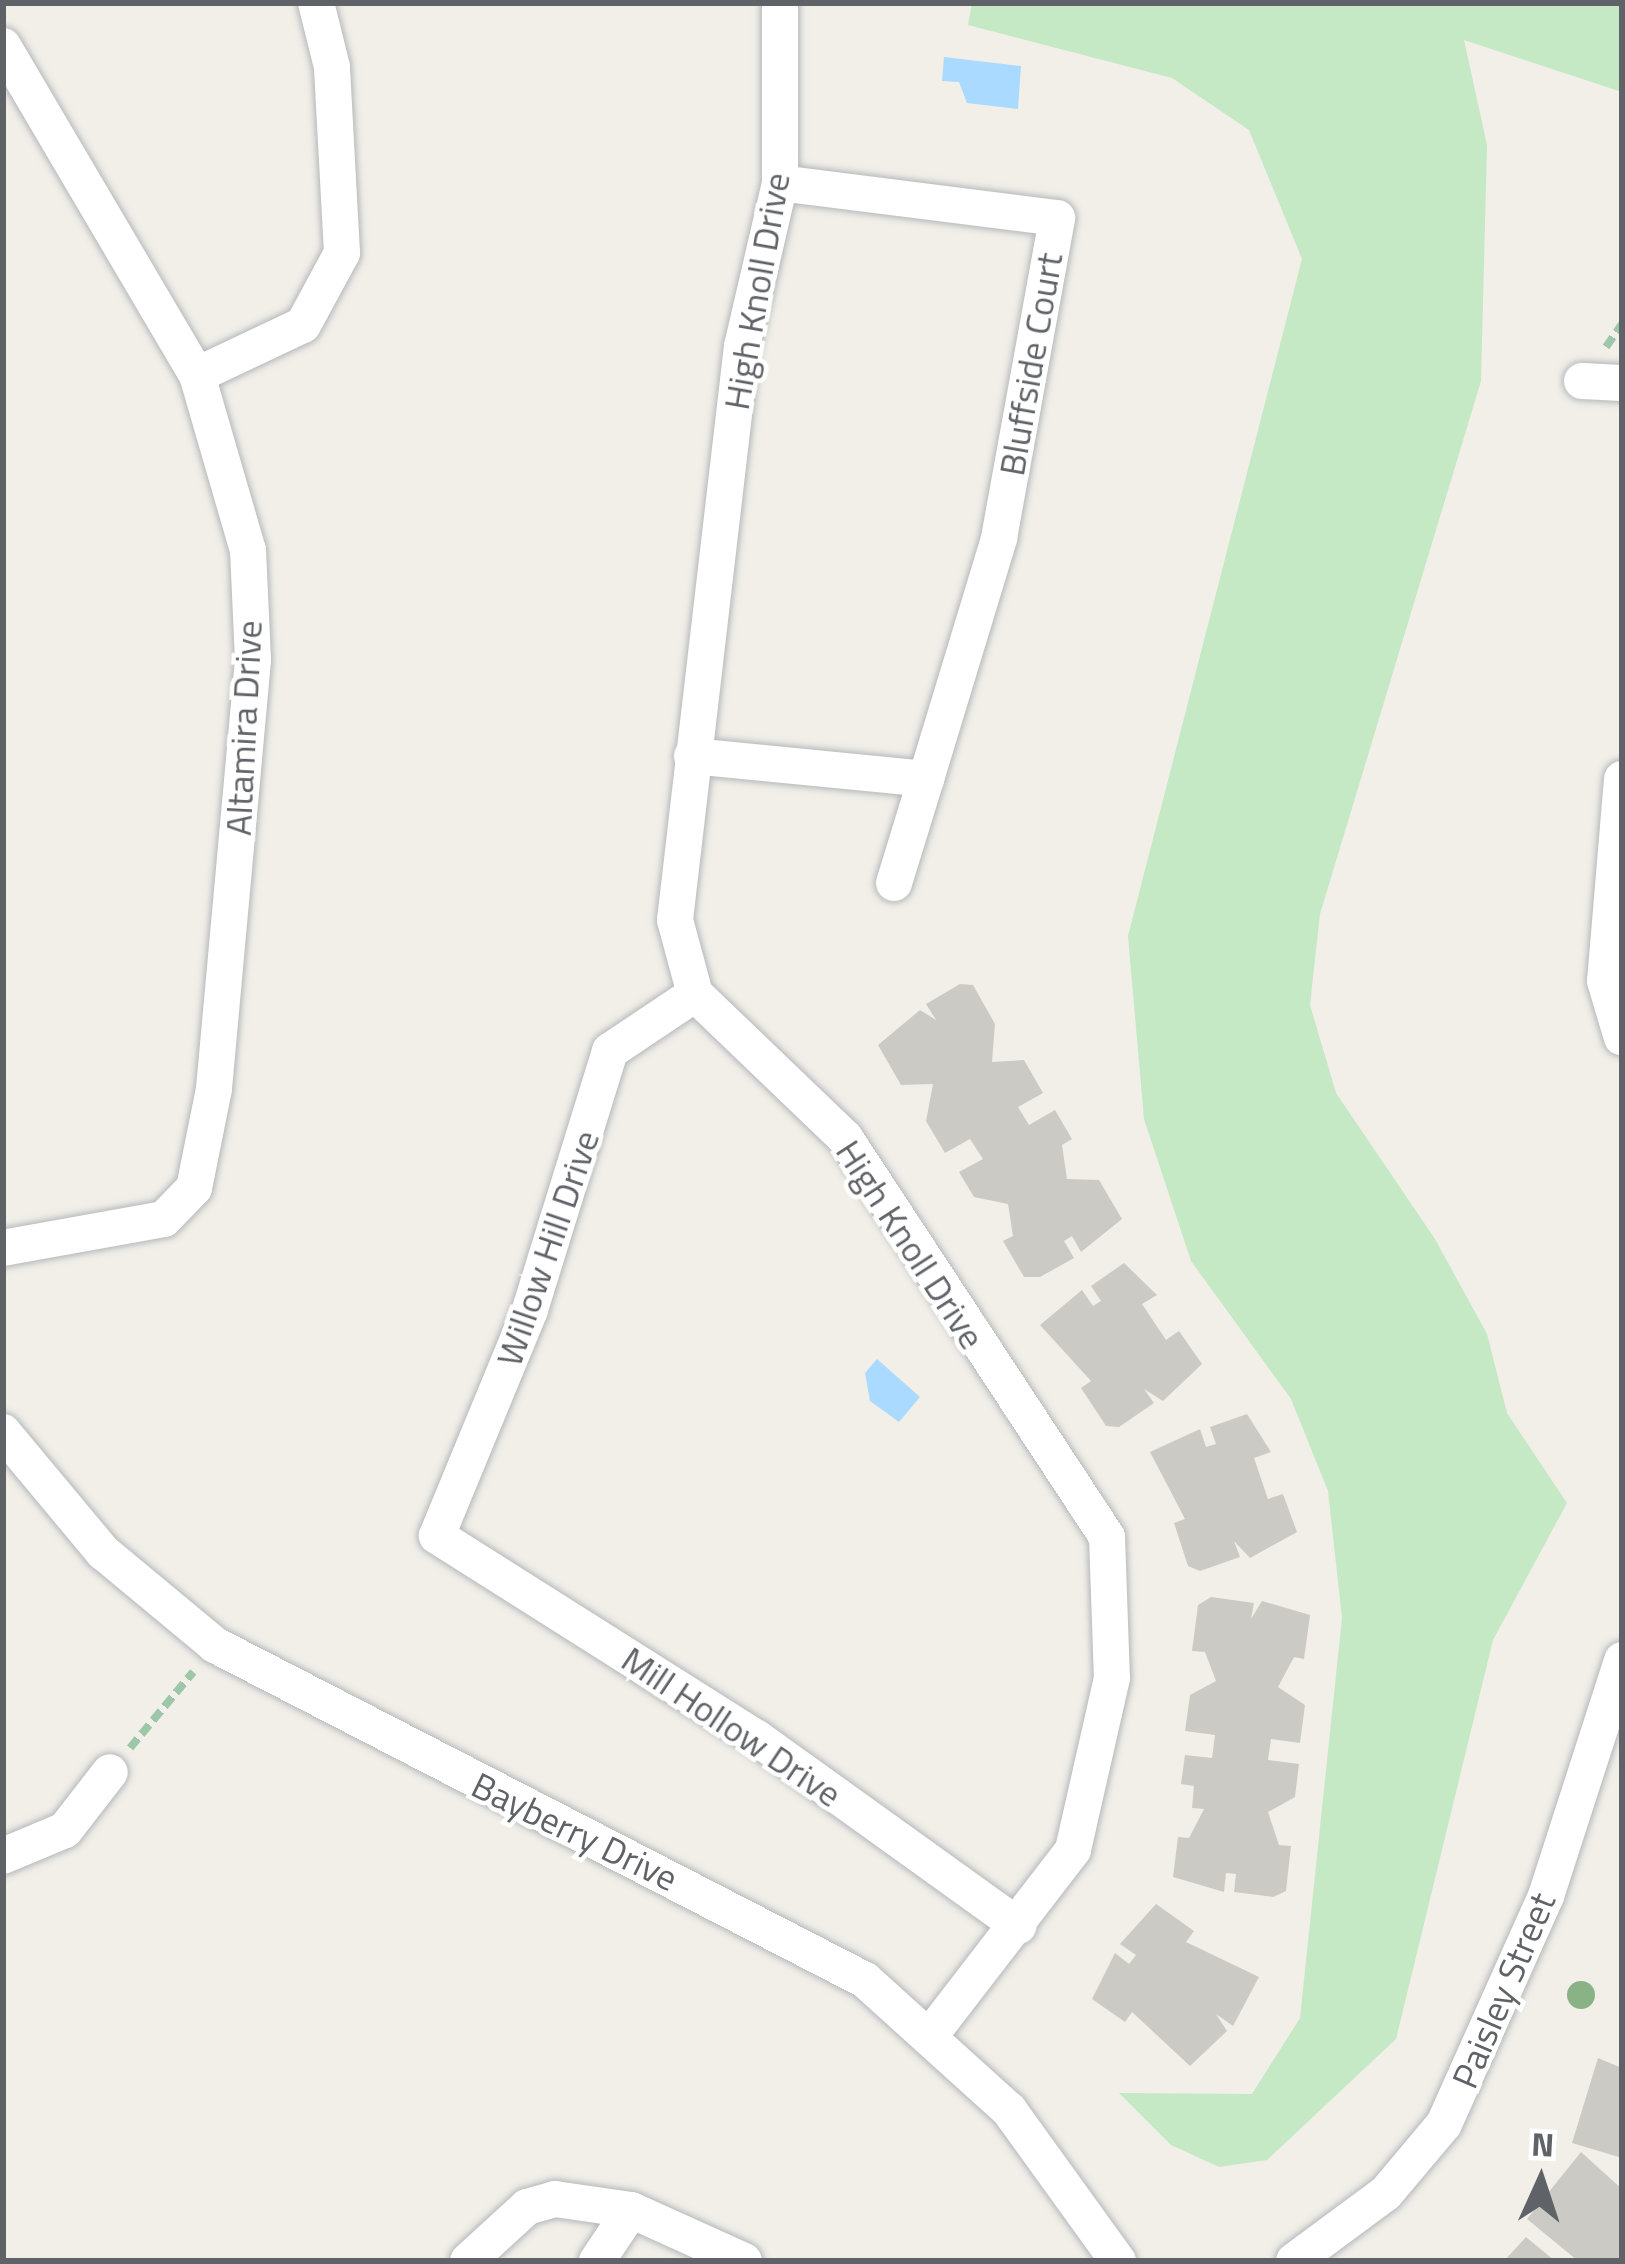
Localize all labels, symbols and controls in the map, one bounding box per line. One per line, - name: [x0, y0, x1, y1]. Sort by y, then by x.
- street label: High Knoll Drive: [714, 169, 798, 413]
- street label: Bluffside Court: [989, 249, 1071, 479]
- street label: Altamira Drive: [216, 619, 270, 837]
- street label: Willow Hill Drive: [487, 1125, 607, 1371]
- street label: High Knoll Drive: [828, 1132, 994, 1356]
- street label: Mill Hollow Drive: [614, 1637, 850, 1815]
- street label: Bayberry Drive: [465, 1763, 685, 1899]
- street label: Paisley Street: [1442, 1886, 1564, 2094]
- text: N: [1530, 2118, 1556, 2170]
- north arrow: [1481, 2120, 1601, 2240]

